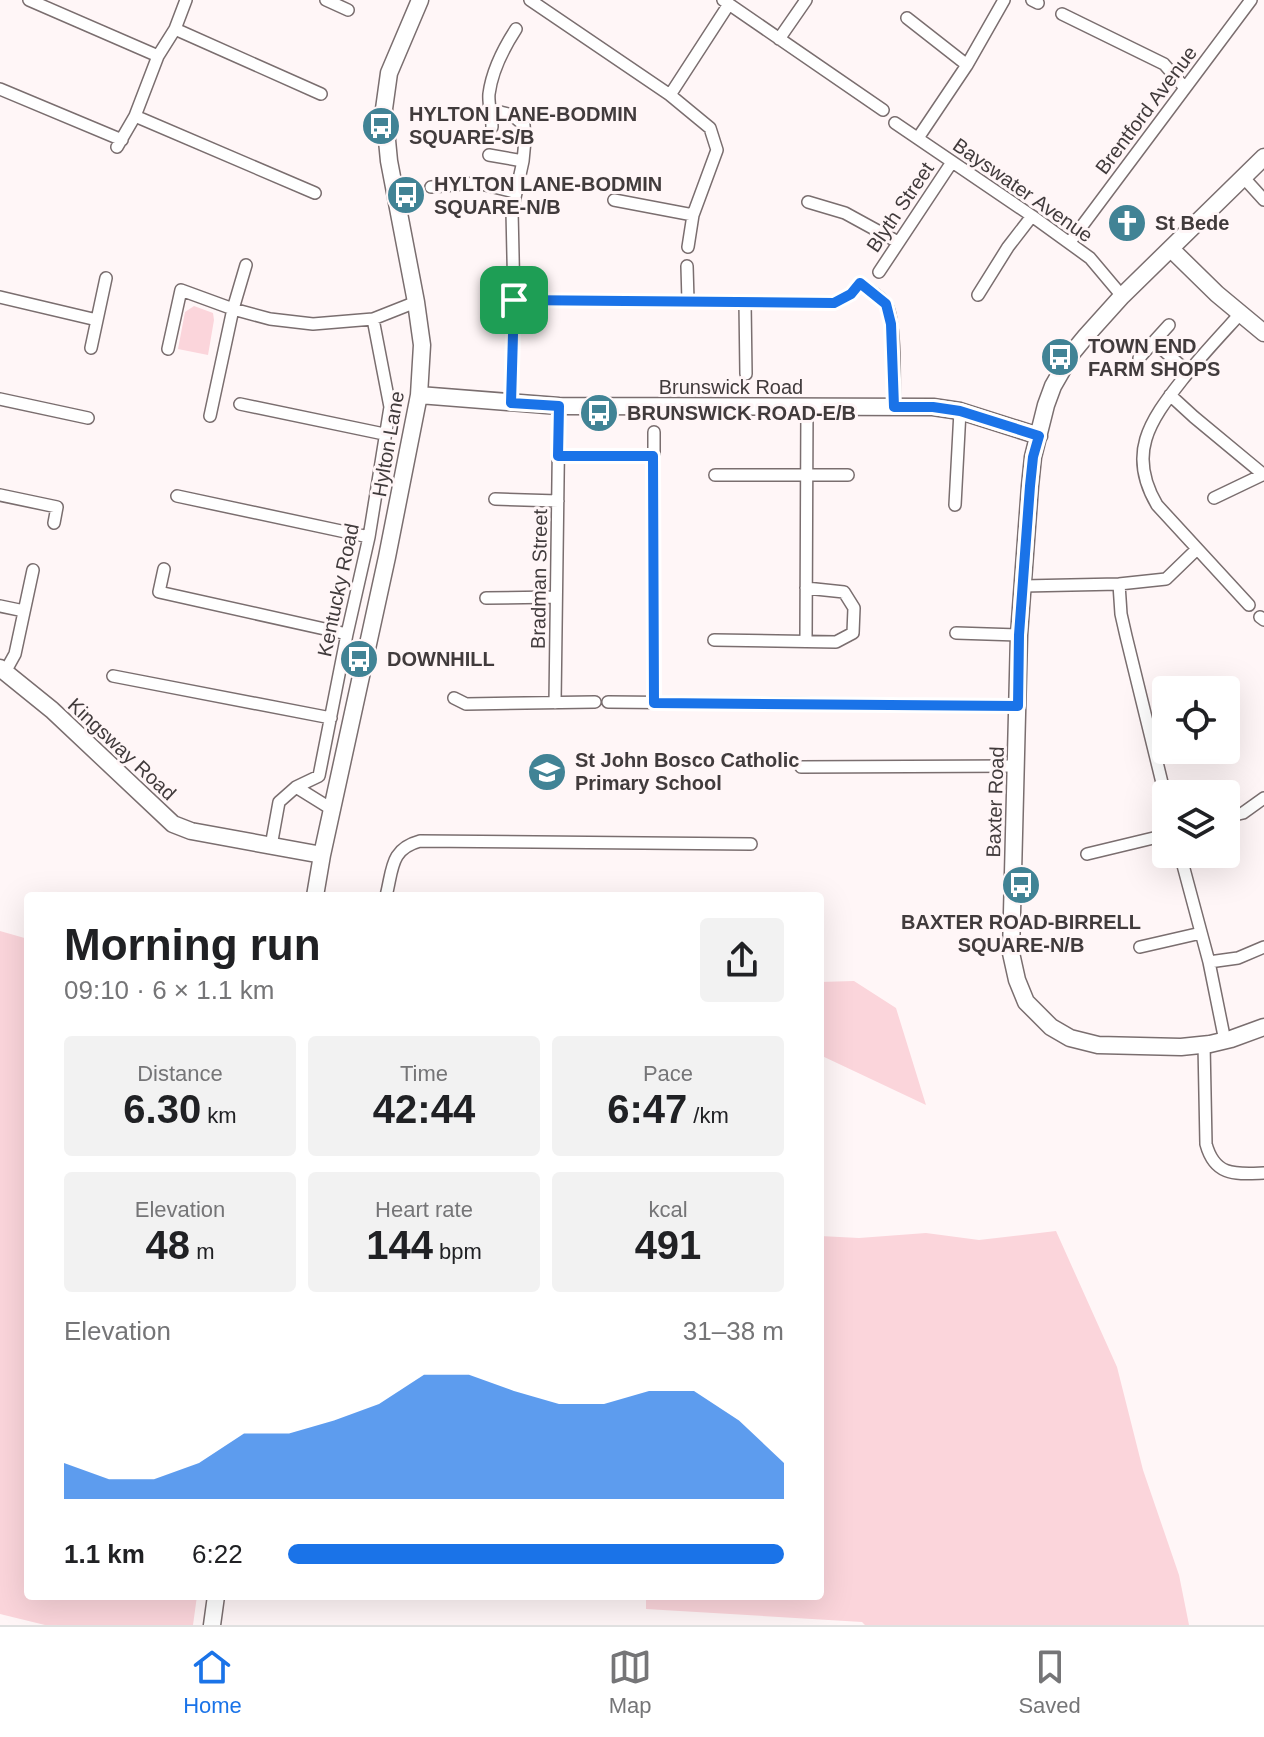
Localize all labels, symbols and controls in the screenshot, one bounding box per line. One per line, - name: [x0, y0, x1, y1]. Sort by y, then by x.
- street label: Brentford Avenue: [1091, 42, 1201, 178]
- place label: HYLTON LANE-BODMIN SQUARE-S/B: [409, 103, 637, 148]
- bus stop icon: HYLTON LANE-BODMIN SQUARE-S/B: [360, 105, 402, 147]
- street label: Bayswater Avenue: [949, 134, 1097, 246]
- street label: Blyth Street: [862, 158, 938, 256]
- place label: HYLTON LANE-BODMIN SQUARE-N/B: [434, 173, 662, 218]
- bus stop icon: HYLTON LANE-BODMIN SQUARE-N/B: [385, 174, 427, 216]
- church icon: St Bede: [1106, 202, 1148, 244]
- place label: St Bede: [1155, 212, 1229, 234]
- pin: [480, 266, 548, 334]
- icon: arrive: [492, 278, 536, 322]
- place label: TOWN END FARM SHOPS: [1088, 335, 1220, 380]
- bus stop icon: TOWN END FARM SHOPS: [1039, 336, 1081, 378]
- street label: Brunswick Road: [659, 376, 803, 398]
- street label: Hylton Lane: [368, 390, 408, 498]
- bus stop icon: BRUNSWICK ROAD-E/B: [578, 392, 620, 434]
- place label: BRUNSWICK ROAD-E/B: [627, 402, 856, 424]
- street label: Bradman Street: [527, 508, 551, 649]
- street label: Kentucky Road: [313, 521, 363, 659]
- bus stop icon: DOWNHILL: [338, 638, 380, 680]
- place label: DOWNHILL: [387, 648, 495, 670]
- map controls: [1152, 676, 1240, 868]
- button: locate: [1152, 676, 1240, 764]
- street label: Kingsway Road: [64, 694, 180, 804]
- street label: Baxter Road: [982, 746, 1008, 858]
- place label: St John Bosco Catholic Primary School: [575, 749, 799, 794]
- school or university icon: St John Bosco Catholic Primary School: [526, 751, 568, 793]
- button: layers: [1152, 780, 1240, 868]
- bus stop icon: BAXTER ROAD-BIRRELL SQUARE-N/B: [1000, 864, 1042, 906]
- place label: BAXTER ROAD-BIRRELL SQUARE-N/B: [901, 911, 1141, 956]
- button: share: [700, 918, 784, 1002]
- text: Morning run: [64, 920, 321, 969]
- text: 09:10 · 6 × 1.1 km: [64, 975, 274, 1005]
- text: Distance: [137, 1061, 223, 1086]
- text: Time: [400, 1061, 448, 1086]
- text: Pace: [643, 1061, 693, 1086]
- text: 6.30: [123, 1087, 201, 1131]
- text: 42:44: [373, 1087, 475, 1131]
- text: 6:47: [607, 1087, 687, 1131]
- text: km: [201, 1103, 237, 1128]
- text: /km: [687, 1103, 729, 1128]
- text: Elevation: [135, 1197, 225, 1222]
- text: Heart rate: [375, 1197, 473, 1222]
- text: kcal: [648, 1197, 688, 1222]
- text: 48: [146, 1223, 190, 1267]
- text: 144: [366, 1223, 433, 1267]
- text: 491: [635, 1223, 701, 1267]
- text: m: [190, 1239, 214, 1264]
- text: bpm: [433, 1239, 482, 1264]
- text: Elevation: [64, 1316, 171, 1346]
- text: 31–38 m: [683, 1316, 784, 1346]
- text: 1.1 km: [64, 1539, 145, 1569]
- text: 6:22: [192, 1539, 243, 1569]
- tab: Home: [183, 1645, 242, 1719]
- tab: Map: [608, 1645, 652, 1719]
- tab: Saved: [1018, 1645, 1081, 1719]

